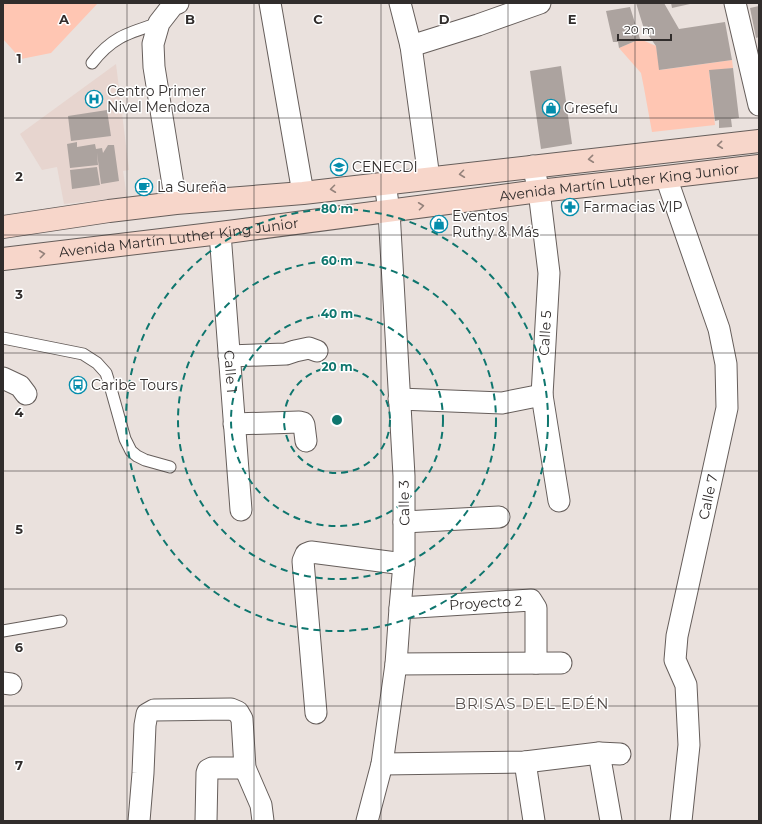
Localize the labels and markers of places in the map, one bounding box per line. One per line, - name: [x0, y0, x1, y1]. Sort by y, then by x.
- place label: Centro Primer Nivel Mendoza: [107, 82, 210, 116]
- hospital icon: Centro Primer Nivel Mendoza: [84, 89, 104, 109]
- shop icon: Gresefu: [541, 98, 561, 118]
- place label: Gresefu: [564, 99, 618, 117]
- school or university icon: CENECDI: [329, 157, 349, 177]
- place label: CENECDI: [352, 158, 418, 176]
- cafe icon: La Sureña: [134, 177, 154, 197]
- place label: La Sureña: [157, 178, 227, 196]
- pharmacy icon: Farmacias VIP: [560, 197, 580, 217]
- place label: Farmacias VIP: [583, 198, 683, 216]
- place label: Eventos Ruthy & Más: [452, 207, 539, 241]
- shop icon: Eventos Ruthy & Más: [429, 214, 449, 234]
- bus stop icon: Caribe Tours: [68, 375, 88, 395]
- place label: Caribe Tours: [91, 376, 178, 394]
- centre of rings: [330, 413, 344, 427]

